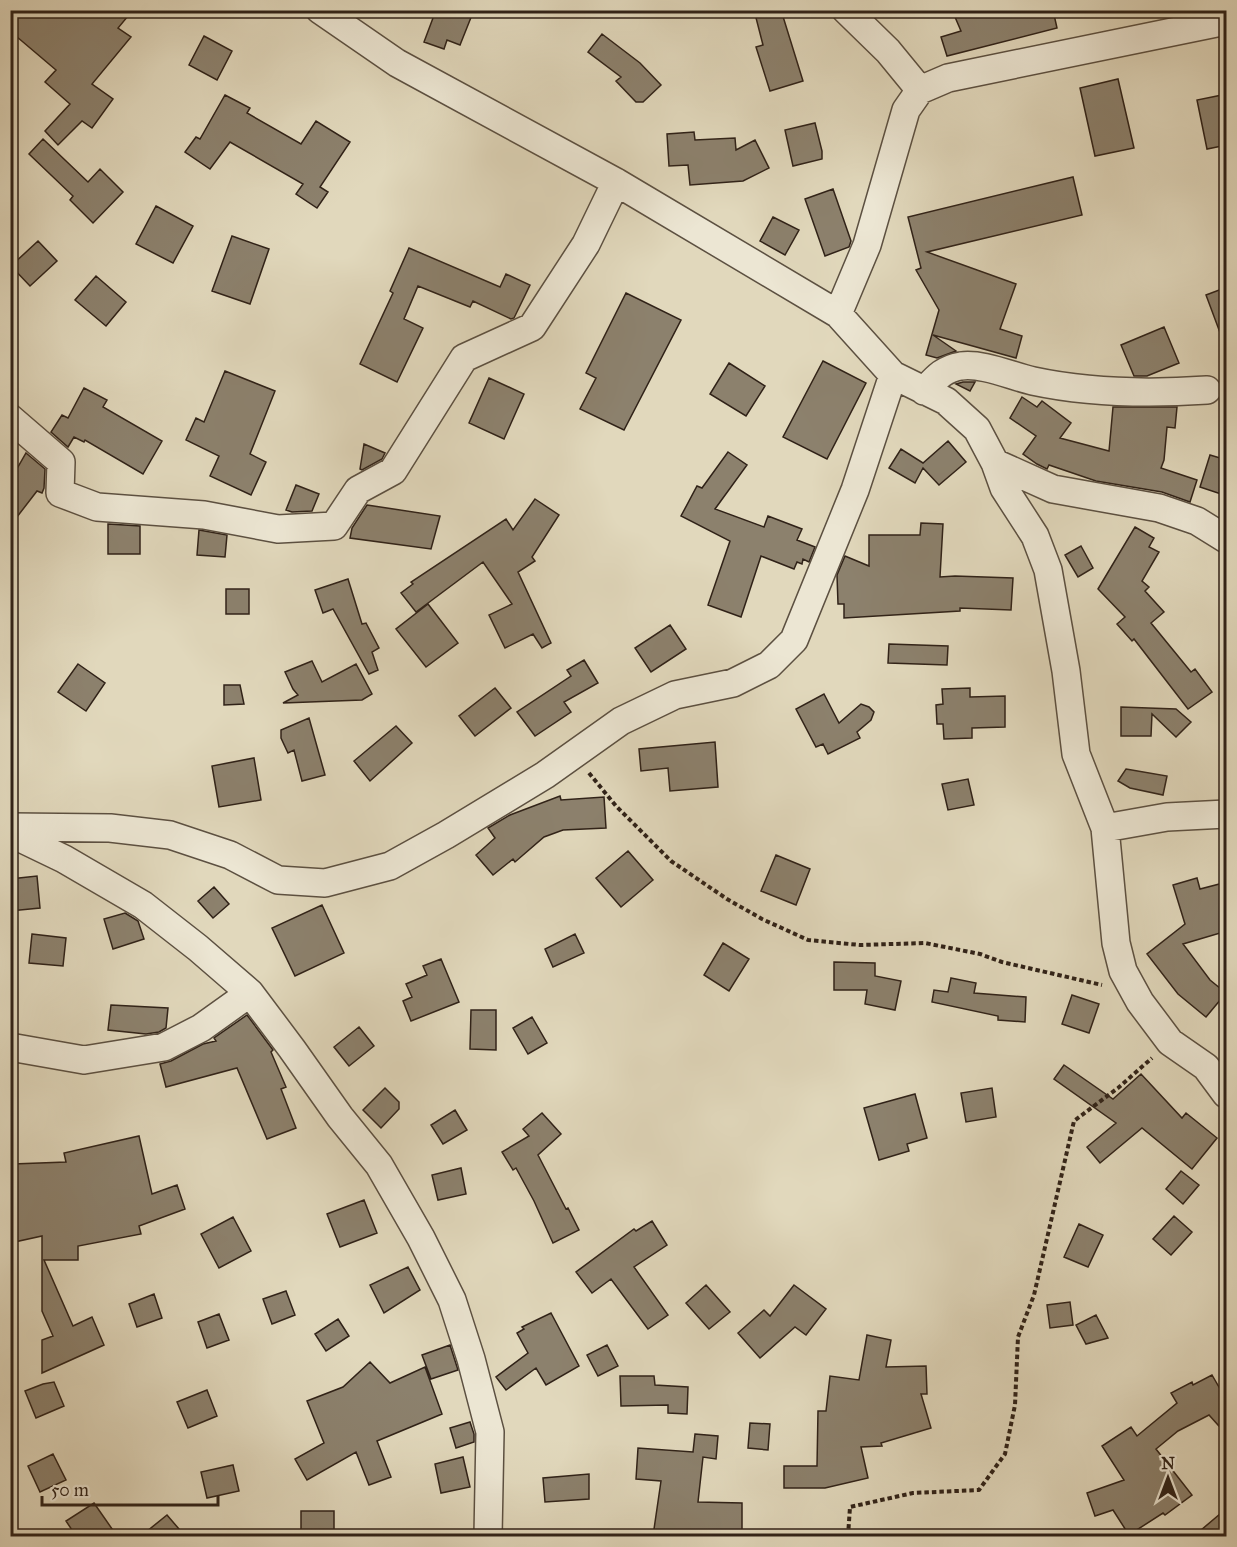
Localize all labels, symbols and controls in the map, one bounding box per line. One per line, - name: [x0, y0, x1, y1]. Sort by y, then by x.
- north arrow: [1138, 1448, 1198, 1508]
- text: N: [1161, 1454, 1175, 1473]
- scale bar: [42, 1469, 218, 1507]
- text: 50 m: [51, 1479, 89, 1501]

